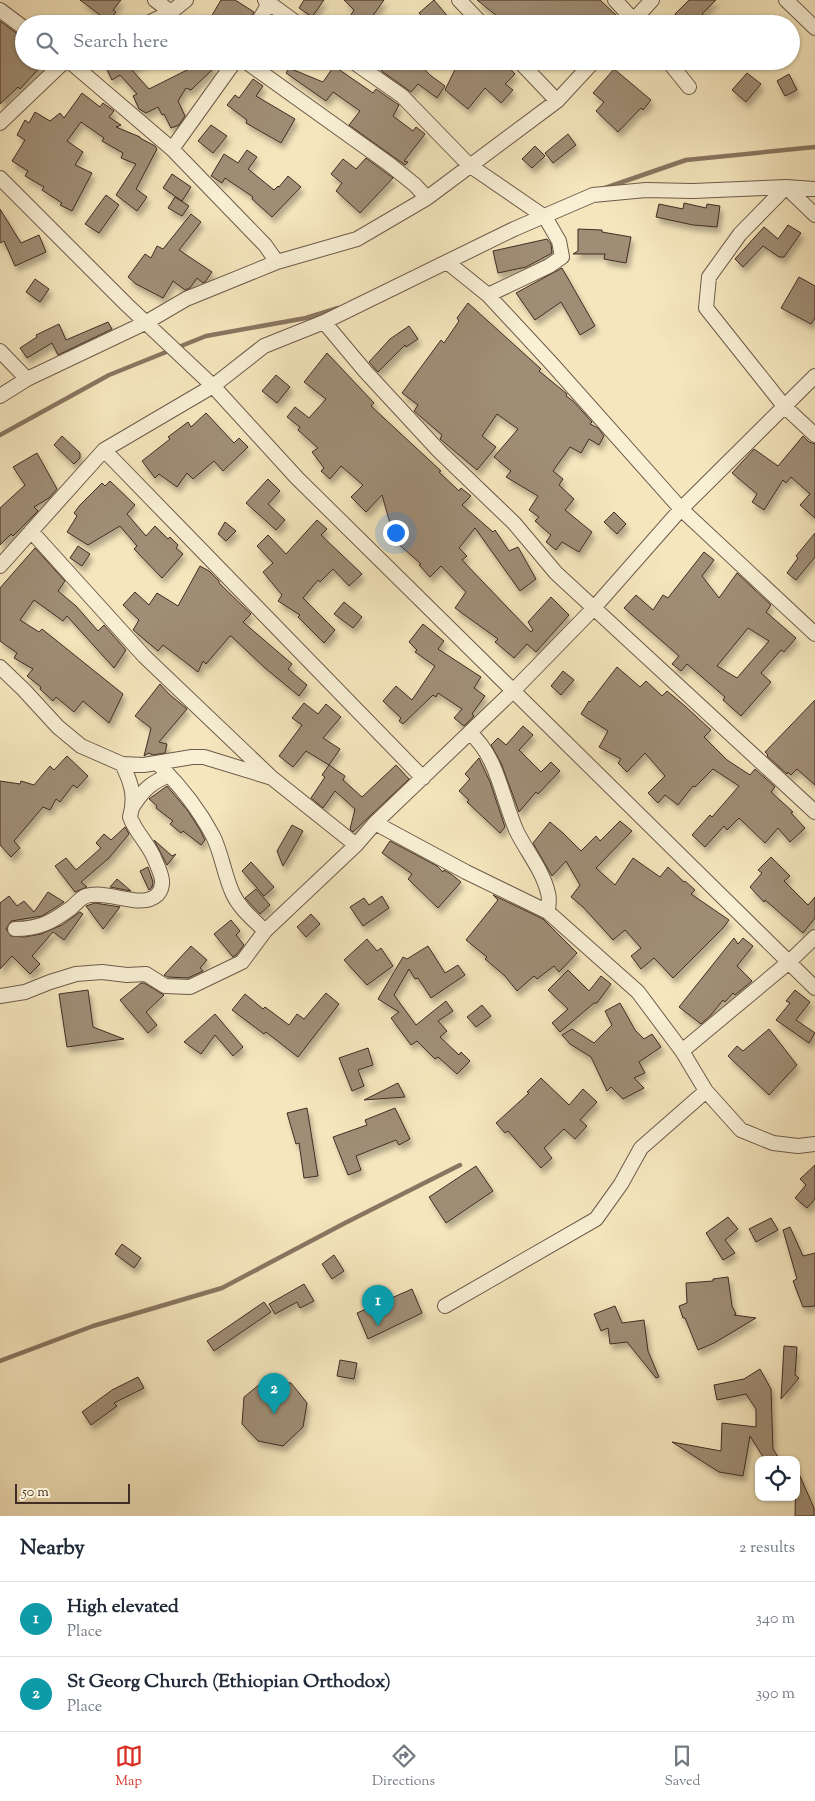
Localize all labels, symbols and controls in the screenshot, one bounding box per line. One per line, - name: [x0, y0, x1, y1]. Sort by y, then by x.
- search box: [15, 15, 800, 70]
- icon: search: [33, 29, 61, 57]
- text: Search here: [73, 29, 168, 56]
- your location: [383, 520, 409, 546]
- pin: 1: [362, 1285, 394, 1326]
- pin: 2: [258, 1373, 290, 1414]
- map controls: [755, 1456, 800, 1501]
- button: locate: [755, 1456, 800, 1501]
- scale bar: [15, 1481, 130, 1504]
- text: 50 m: [22, 1483, 49, 1503]
- text: Nearby: [20, 1534, 85, 1564]
- text: 2 results: [739, 1537, 795, 1560]
- text: High elevated: [67, 1594, 179, 1621]
- text: 1: [33, 1608, 39, 1631]
- text: 340 m: [756, 1608, 795, 1631]
- text: Place: [67, 1621, 102, 1644]
- text: St Georg Church (Ethiopian Orthodox): [67, 1669, 391, 1696]
- text: 2: [32, 1683, 40, 1706]
- text: 390 m: [756, 1683, 795, 1706]
- text: Place: [67, 1696, 102, 1719]
- tab: Map: [115, 1742, 143, 1792]
- tab: Directions: [372, 1742, 435, 1792]
- tab: Saved: [664, 1742, 700, 1792]

